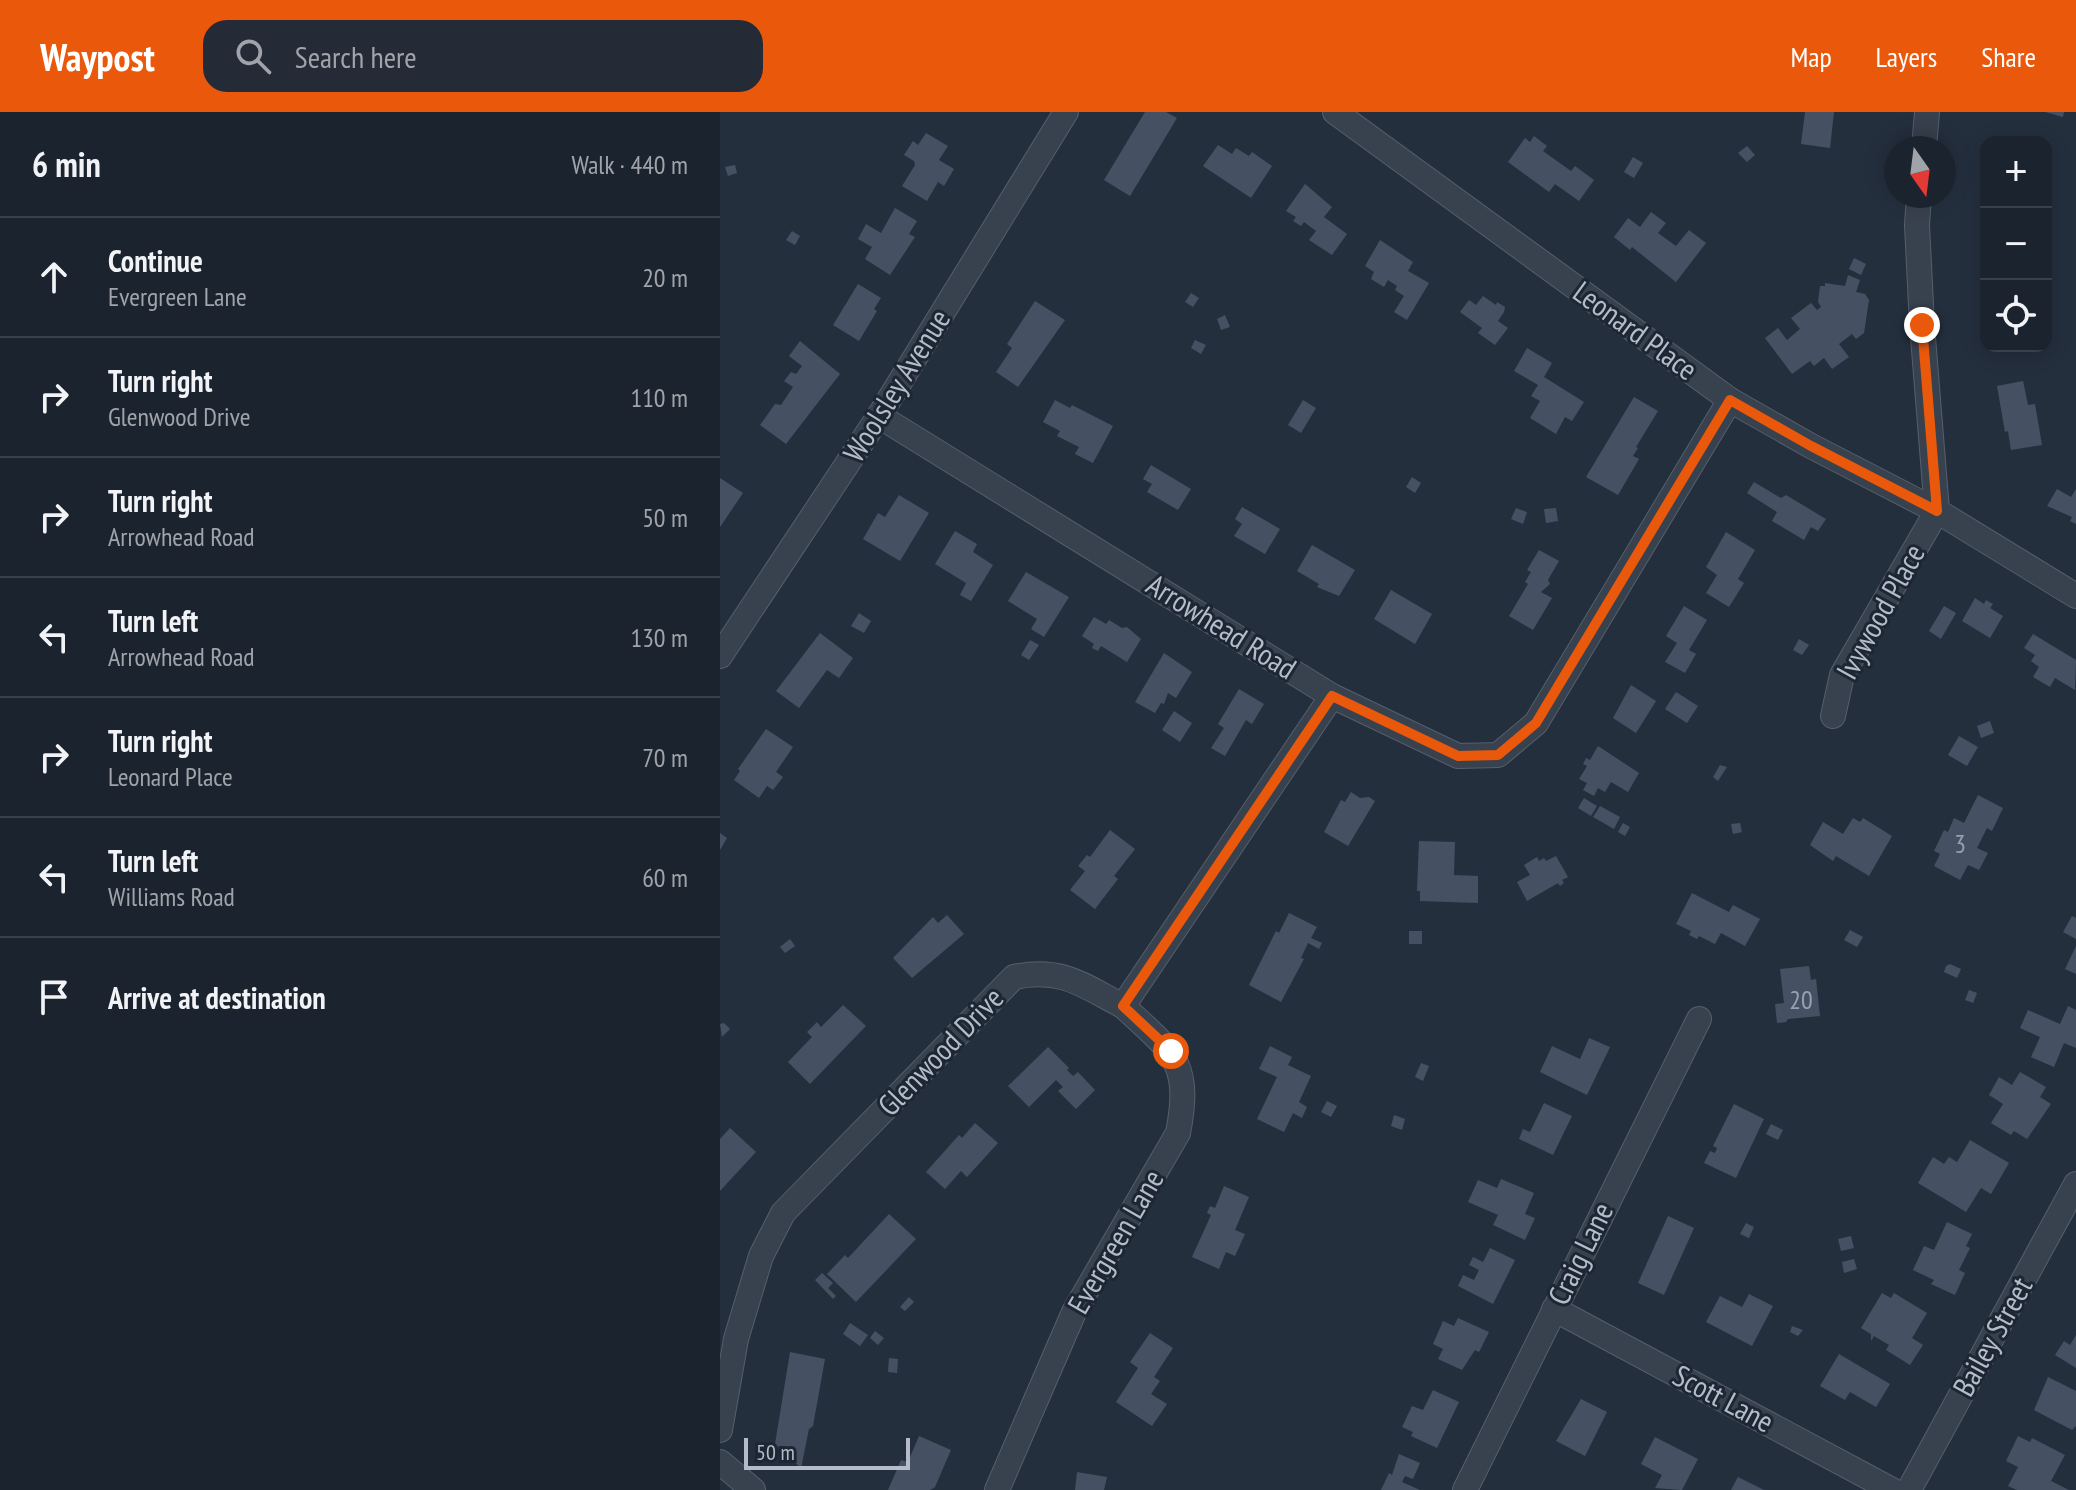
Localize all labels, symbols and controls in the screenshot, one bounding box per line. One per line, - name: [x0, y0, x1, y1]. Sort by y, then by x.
- search box: [203, 20, 763, 92]
- text: Waypost: [40, 32, 155, 81]
- icon: search: [231, 34, 275, 78]
- text: Search here: [295, 37, 417, 76]
- text: Map: [1790, 38, 1832, 75]
- text: Layers: [1876, 38, 1937, 75]
- text: Share: [1981, 38, 2036, 75]
- north arrow: [1884, 136, 1956, 208]
- map controls: [1980, 136, 2052, 352]
- button: +: [1980, 136, 2052, 208]
- text: 6 min: [32, 142, 101, 186]
- text: Walk · 440 m: [571, 148, 688, 181]
- button: −: [1980, 208, 2052, 280]
- text: Continue: [108, 241, 203, 280]
- icon: ahead: [32, 255, 76, 299]
- text: 20 m: [642, 261, 688, 294]
- street label: Leonard Place: [1566, 272, 1706, 388]
- text: Evergreen Lane: [108, 280, 247, 313]
- button: locate: [1980, 280, 2052, 352]
- street label: Woolsley Avenue: [833, 302, 958, 469]
- route end: [1904, 307, 1940, 343]
- text: Turn right: [108, 361, 212, 400]
- icon: right: [32, 375, 76, 419]
- text: 110 m: [630, 381, 688, 414]
- text: Glenwood Drive: [108, 400, 251, 433]
- text: Turn right: [108, 481, 212, 520]
- icon: right: [32, 495, 76, 539]
- text: 50 m: [642, 501, 688, 534]
- text: Arrowhead Road: [108, 520, 255, 553]
- street label: Ivywood Place: [1827, 537, 1933, 686]
- street label: Arrowhead Road: [1140, 564, 1304, 687]
- text: Turn left: [108, 601, 198, 640]
- icon: left: [32, 615, 76, 659]
- text: 130 m: [630, 621, 688, 654]
- text: Arrowhead Road: [108, 640, 255, 673]
- text: Turn right: [108, 721, 212, 760]
- icon: right: [32, 735, 76, 779]
- text: 70 m: [642, 741, 688, 774]
- text: Leonard Place: [108, 760, 233, 793]
- house number: 3: [1954, 827, 1966, 860]
- text: Turn left: [108, 841, 198, 880]
- icon: left: [32, 855, 76, 899]
- text: 60 m: [642, 861, 688, 894]
- text: Williams Road: [108, 880, 235, 913]
- icon: arrive: [32, 975, 76, 1019]
- text: Arrive at destination: [108, 978, 326, 1017]
- street label: Glenwood Drive: [869, 978, 1011, 1124]
- house number: 20: [1789, 983, 1813, 1016]
- route start: [1153, 1033, 1189, 1069]
- street label: Evergreen Lane: [1058, 1162, 1172, 1320]
- street label: Craig Lane: [1538, 1196, 1621, 1311]
- street label: Bailey Street: [1943, 1269, 2041, 1403]
- street label: Scott Lane: [1667, 1355, 1781, 1440]
- scale bar: [744, 1434, 910, 1470]
- text: 50 m: [756, 1438, 795, 1466]

